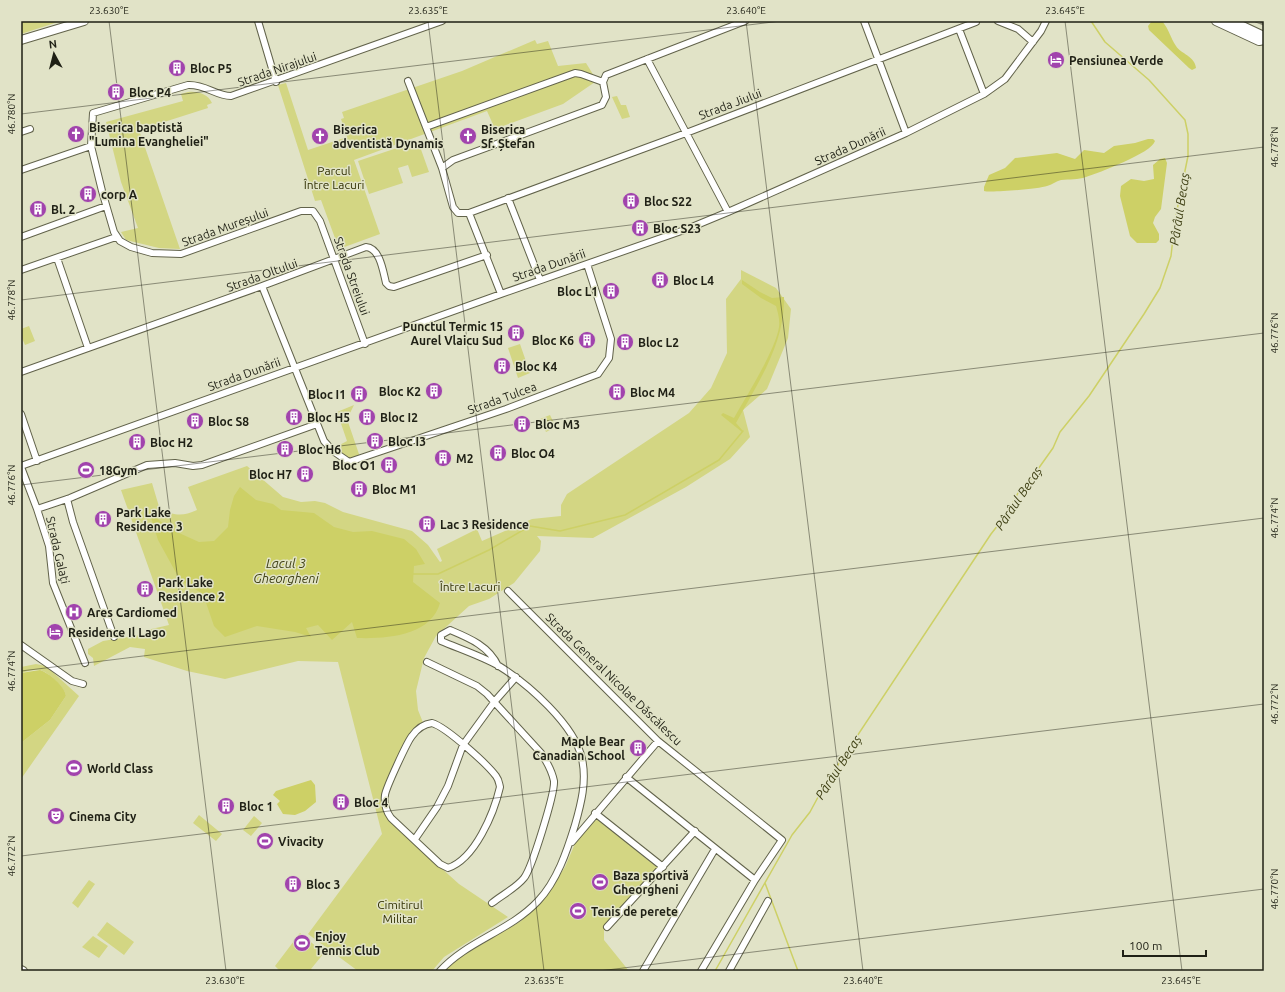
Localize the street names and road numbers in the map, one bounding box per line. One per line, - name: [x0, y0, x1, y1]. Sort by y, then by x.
- street label: Strada Nirajului: [236, 49, 318, 89]
- street label: Strada Jiului: [697, 86, 763, 122]
- street label: Strada Dunării: [812, 124, 888, 167]
- street label: Strada Mureșului: [180, 205, 270, 249]
- street label: Strada Streiului: [332, 235, 372, 317]
- street label: Strada Dunării: [511, 246, 587, 284]
- street label: Strada Oltului: [225, 256, 299, 294]
- street label: Strada Dunării: [206, 355, 282, 393]
- street label: Strada Tulcea: [466, 380, 538, 416]
- street label: Strada Galați: [44, 515, 72, 585]
- street label: Strada General Nicolae Dăscălescu: [543, 610, 685, 748]

